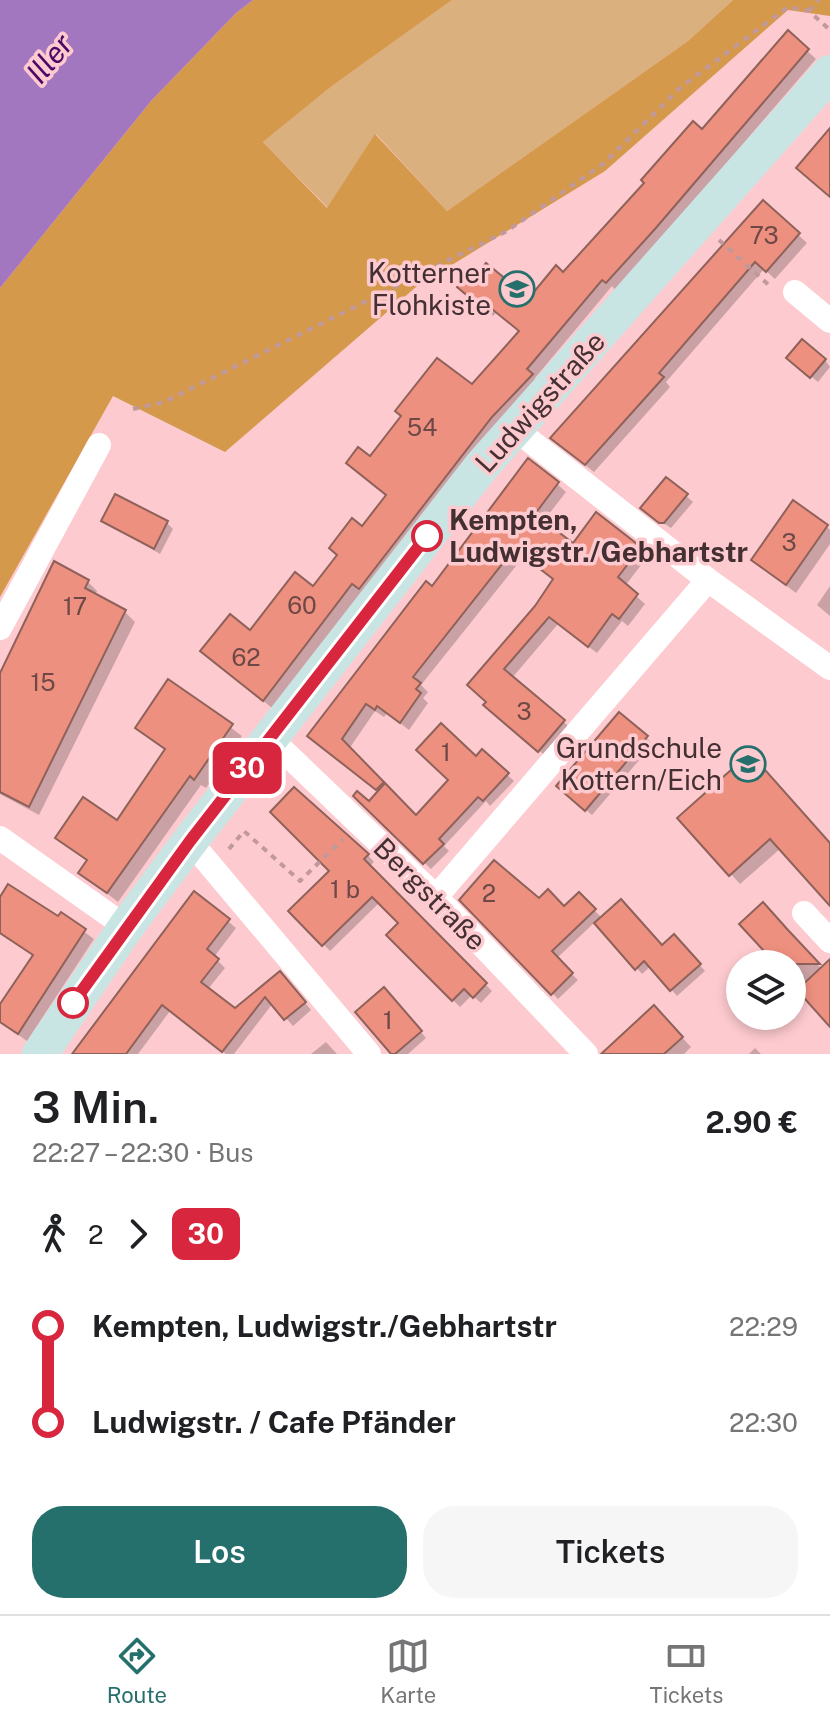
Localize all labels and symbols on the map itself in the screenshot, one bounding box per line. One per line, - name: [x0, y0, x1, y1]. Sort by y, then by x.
- water label: Iller: [18, 26, 80, 90]
- house number: 73: [749, 221, 779, 249]
- place label: Kotterner Flohkiste: [368, 256, 491, 321]
- school or university icon: Kotterner Flohkiste: [498, 270, 536, 308]
- street label: Ludwigstraße: [468, 325, 611, 479]
- house number: 54: [407, 413, 437, 441]
- place label: Kempten, Ludwigstr./Gebhartstr: [449, 503, 748, 568]
- marker: Kempten, Ludwigstr./Gebhartstr: [412, 521, 442, 551]
- house number: 3: [781, 528, 797, 556]
- house number: 60: [287, 591, 317, 619]
- house number: 17: [63, 592, 87, 620]
- house number: 62: [231, 643, 261, 671]
- house number: 15: [30, 668, 56, 696]
- house number: 3: [516, 697, 532, 725]
- place label: Grundschule Kottern/Eich: [556, 731, 722, 796]
- house number: 1: [441, 738, 451, 766]
- line badge: 30: [211, 742, 283, 794]
- school or university icon: Grundschule Kottern/Eich: [729, 745, 767, 783]
- street label: Bergstraße: [367, 831, 493, 957]
- house number: 1 b: [330, 875, 360, 903]
- house number: 2: [482, 879, 496, 907]
- unlabelled marker: [58, 988, 88, 1018]
- house number: 1: [383, 1006, 393, 1034]

